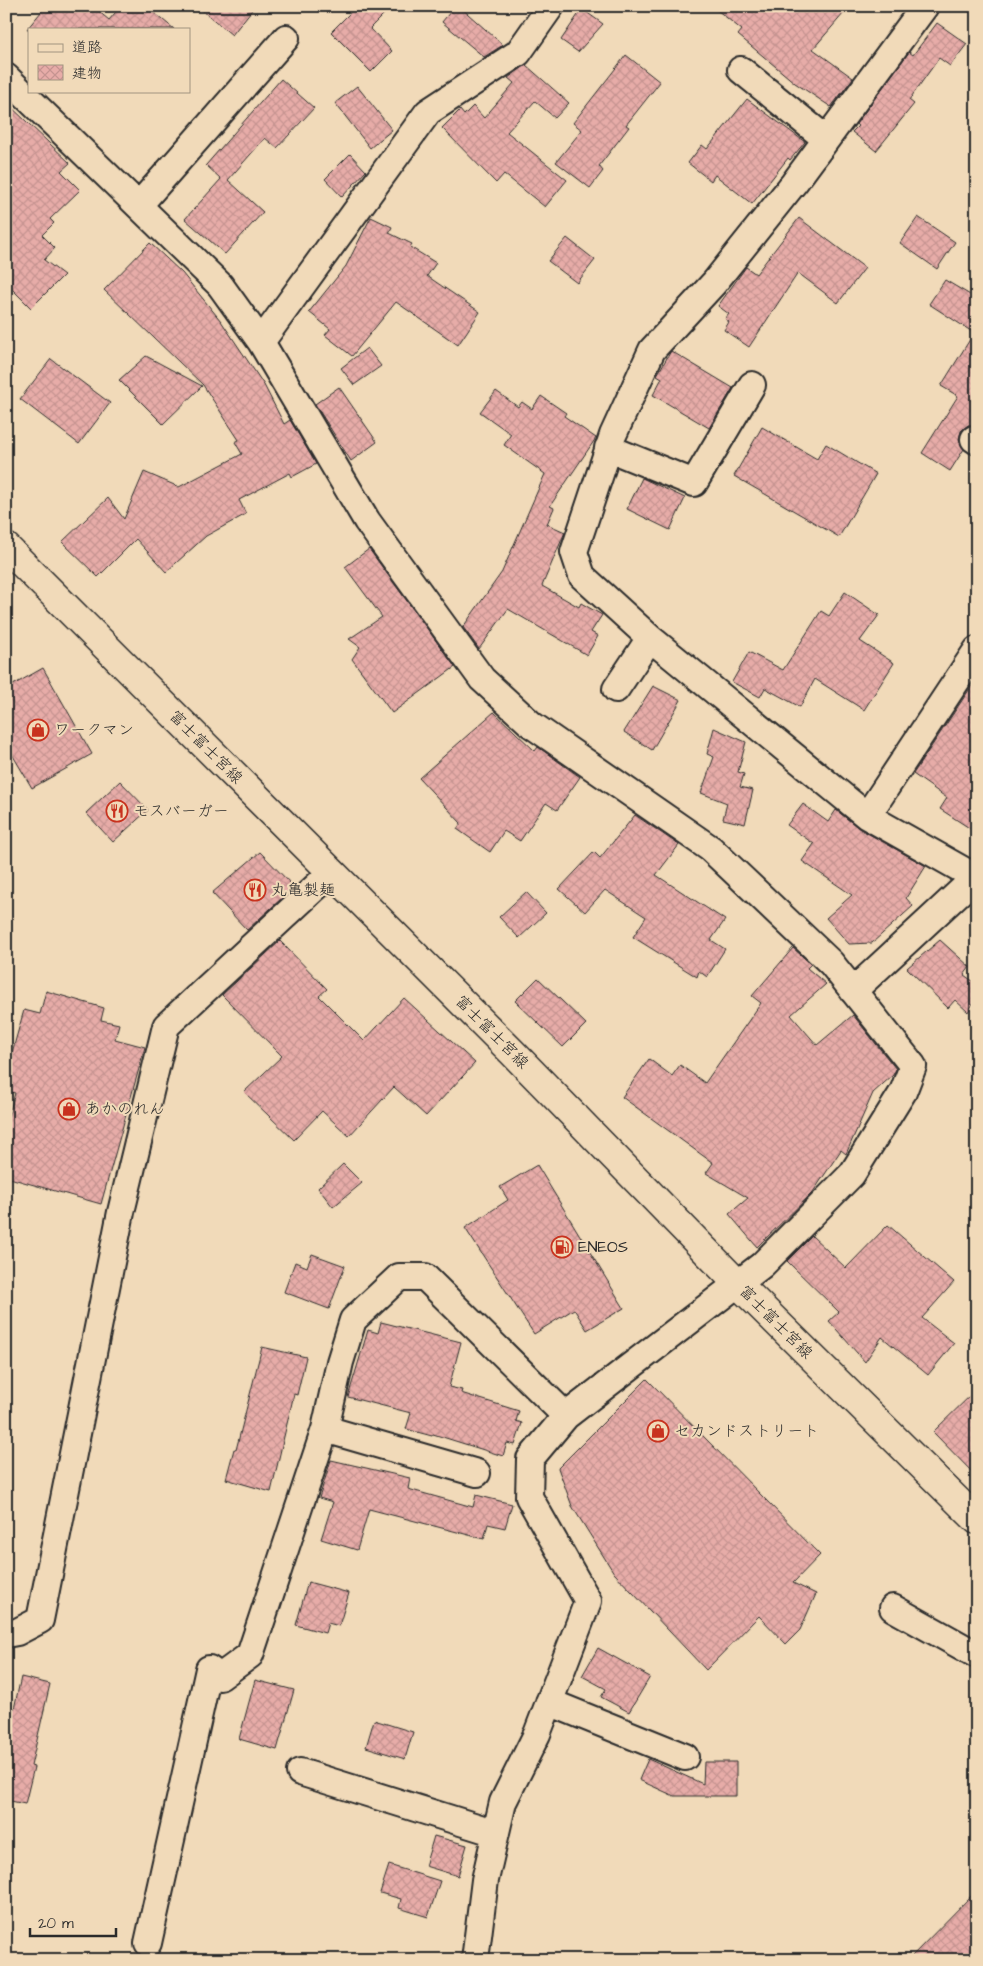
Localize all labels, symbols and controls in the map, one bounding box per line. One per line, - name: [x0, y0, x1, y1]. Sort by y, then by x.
- legend: [28, 28, 190, 92]
- text: 道路: [72, 37, 102, 58]
- text: 建物: [72, 63, 102, 84]
- street label: 富士富士宮線: [164, 705, 248, 789]
- shop icon: ワークマン: [26, 718, 50, 742]
- place label: ワークマン: [54, 719, 134, 741]
- restaurant icon: モスバーガー: [105, 799, 129, 823]
- place label: モスバーガー: [133, 800, 229, 822]
- restaurant icon: 丸亀製麺: [243, 878, 267, 902]
- place label: 丸亀製麺: [271, 879, 335, 901]
- street label: 富士富士宮線: [450, 990, 534, 1074]
- shop icon: あかのれん: [57, 1097, 81, 1121]
- place label: あかのれん: [85, 1098, 165, 1120]
- fuel station icon: ENEOS: [550, 1235, 574, 1259]
- place label: ENEOS: [578, 1236, 628, 1258]
- street label: 富士富士宮線: [734, 1280, 818, 1364]
- shop icon: セカンドストリート: [646, 1419, 670, 1443]
- place label: セカンドストリート: [674, 1420, 819, 1442]
- scale bar: [30, 1906, 116, 1938]
- text: 20 m: [38, 1913, 74, 1934]

